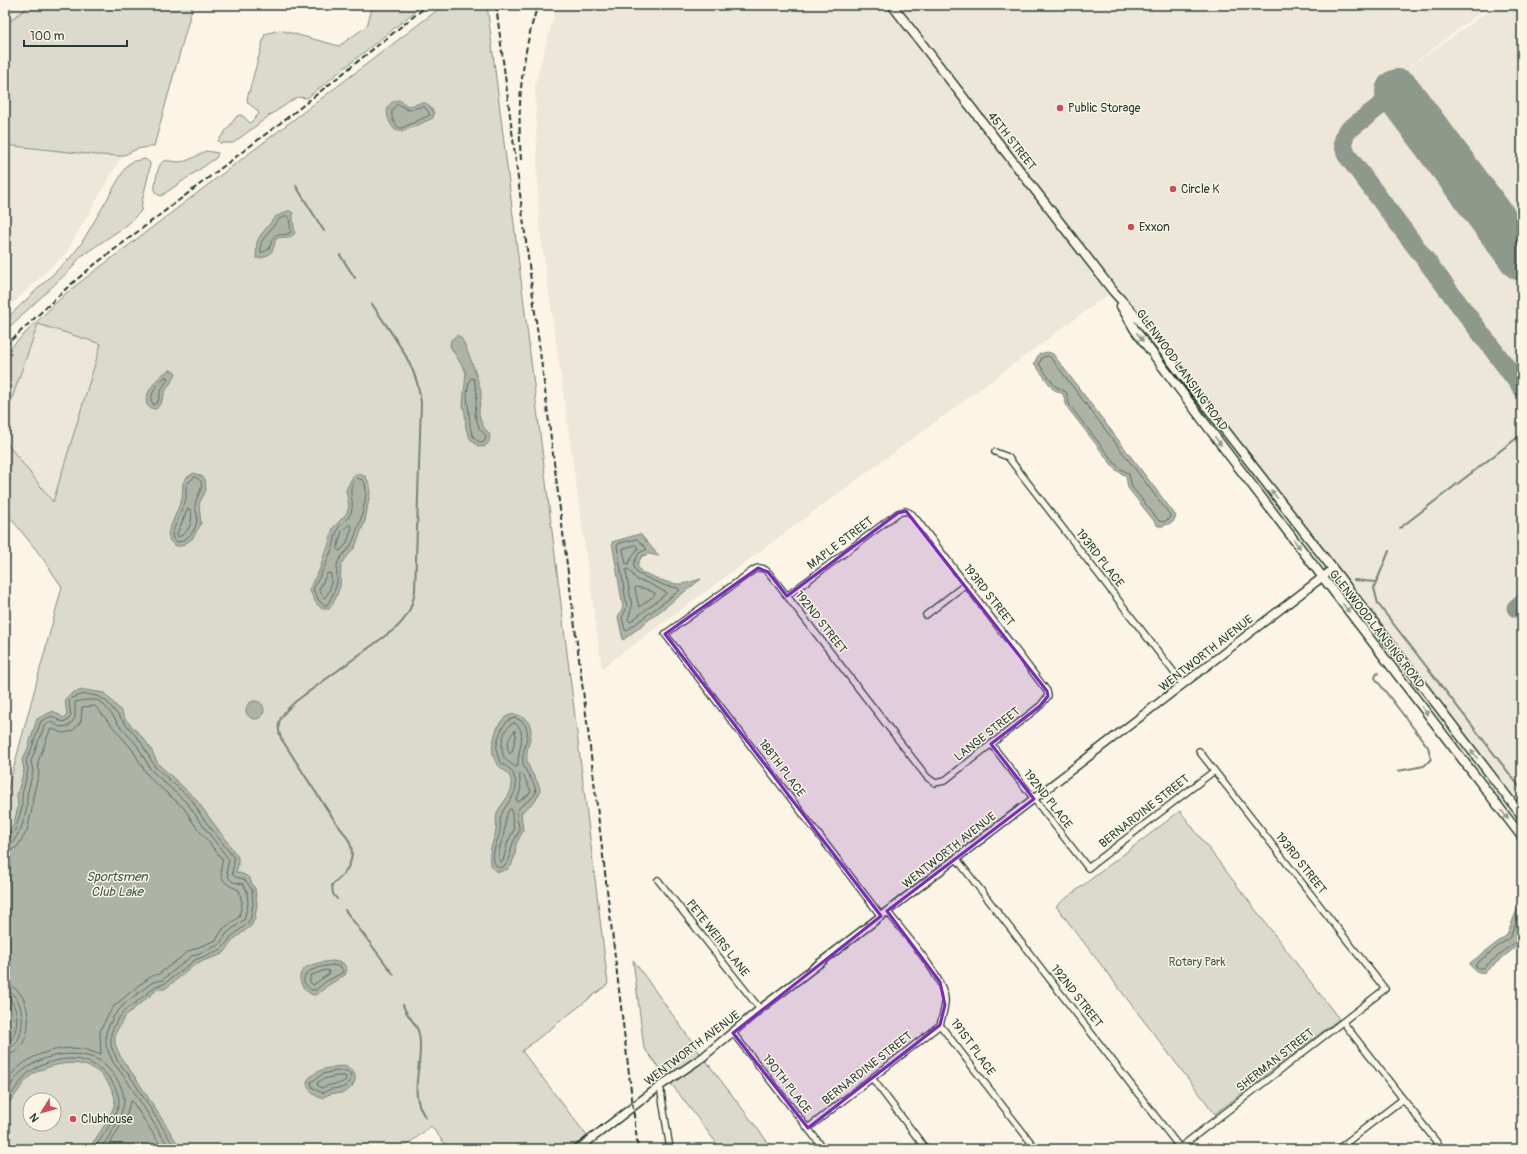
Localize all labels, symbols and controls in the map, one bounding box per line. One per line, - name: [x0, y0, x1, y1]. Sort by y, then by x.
- scale bar: [24, 22, 127, 48]
- text: 100 m: [30, 29, 65, 44]
- place label: Public Storage: [1068, 101, 1140, 116]
- marker: Public Storage: [1055, 103, 1065, 113]
- street label: 45TH STREET: [984, 109, 1039, 174]
- place label: Circle K: [1181, 182, 1220, 197]
- marker: Circle K: [1168, 184, 1178, 194]
- place label: Exxon: [1139, 220, 1170, 235]
- marker: Exxon: [1126, 222, 1136, 232]
- street label: GLENWOOD LANSING ROAD: [1132, 307, 1231, 434]
- one-way arrow: [1136, 331, 1144, 342]
- one-way arrow: [1214, 435, 1222, 446]
- one-way arrow: [1270, 488, 1279, 499]
- street label: MAPLE STREET: [804, 514, 876, 573]
- street label: 193RD PLACE: [1072, 526, 1127, 590]
- one-way arrow: [1292, 539, 1301, 550]
- street label: 193RD STREET: [960, 561, 1018, 630]
- street label: GLENWOOD LANSING ROAD: [1326, 567, 1428, 692]
- street label: 192ND STREET: [791, 588, 850, 657]
- one-way arrow: [1341, 603, 1350, 614]
- street label: WENTWORTH AVENUE: [1156, 612, 1256, 695]
- street label: LANGE STREET: [951, 704, 1023, 765]
- one-way arrow: [1421, 706, 1429, 717]
- street label: 188TH PLACE: [755, 736, 808, 800]
- one-way arrow: [1470, 748, 1478, 759]
- street label: 192ND PLACE: [1020, 767, 1075, 832]
- street label: BERNARDINE STREET: [1096, 771, 1193, 851]
- street label: WENTWORTH AVENUE: [899, 809, 999, 892]
- one-way arrow: [1501, 810, 1509, 821]
- street label: 193RD STREET: [1272, 829, 1330, 898]
- water label: Sportsmen Club Lake: [86, 869, 148, 900]
- street label: PETE WEIRS LANE: [683, 897, 752, 980]
- park label: Rotary Park: [1169, 955, 1225, 970]
- street label: 192ND STREET: [1047, 962, 1106, 1031]
- street label: WENTWORTH AVENUE: [642, 1008, 743, 1089]
- street label: 191ST PLACE: [947, 1016, 998, 1079]
- street label: SHERMAN STREET: [1233, 1025, 1317, 1095]
- street label: BERNARDINE STREET: [819, 1028, 916, 1108]
- street label: 190TH PLACE: [759, 1052, 814, 1117]
- north arrow: [22, 1092, 62, 1132]
- text: N: [27, 1110, 42, 1125]
- place label: Clubhouse: [81, 1112, 133, 1127]
- marker: Clubhouse: [68, 1114, 78, 1124]

